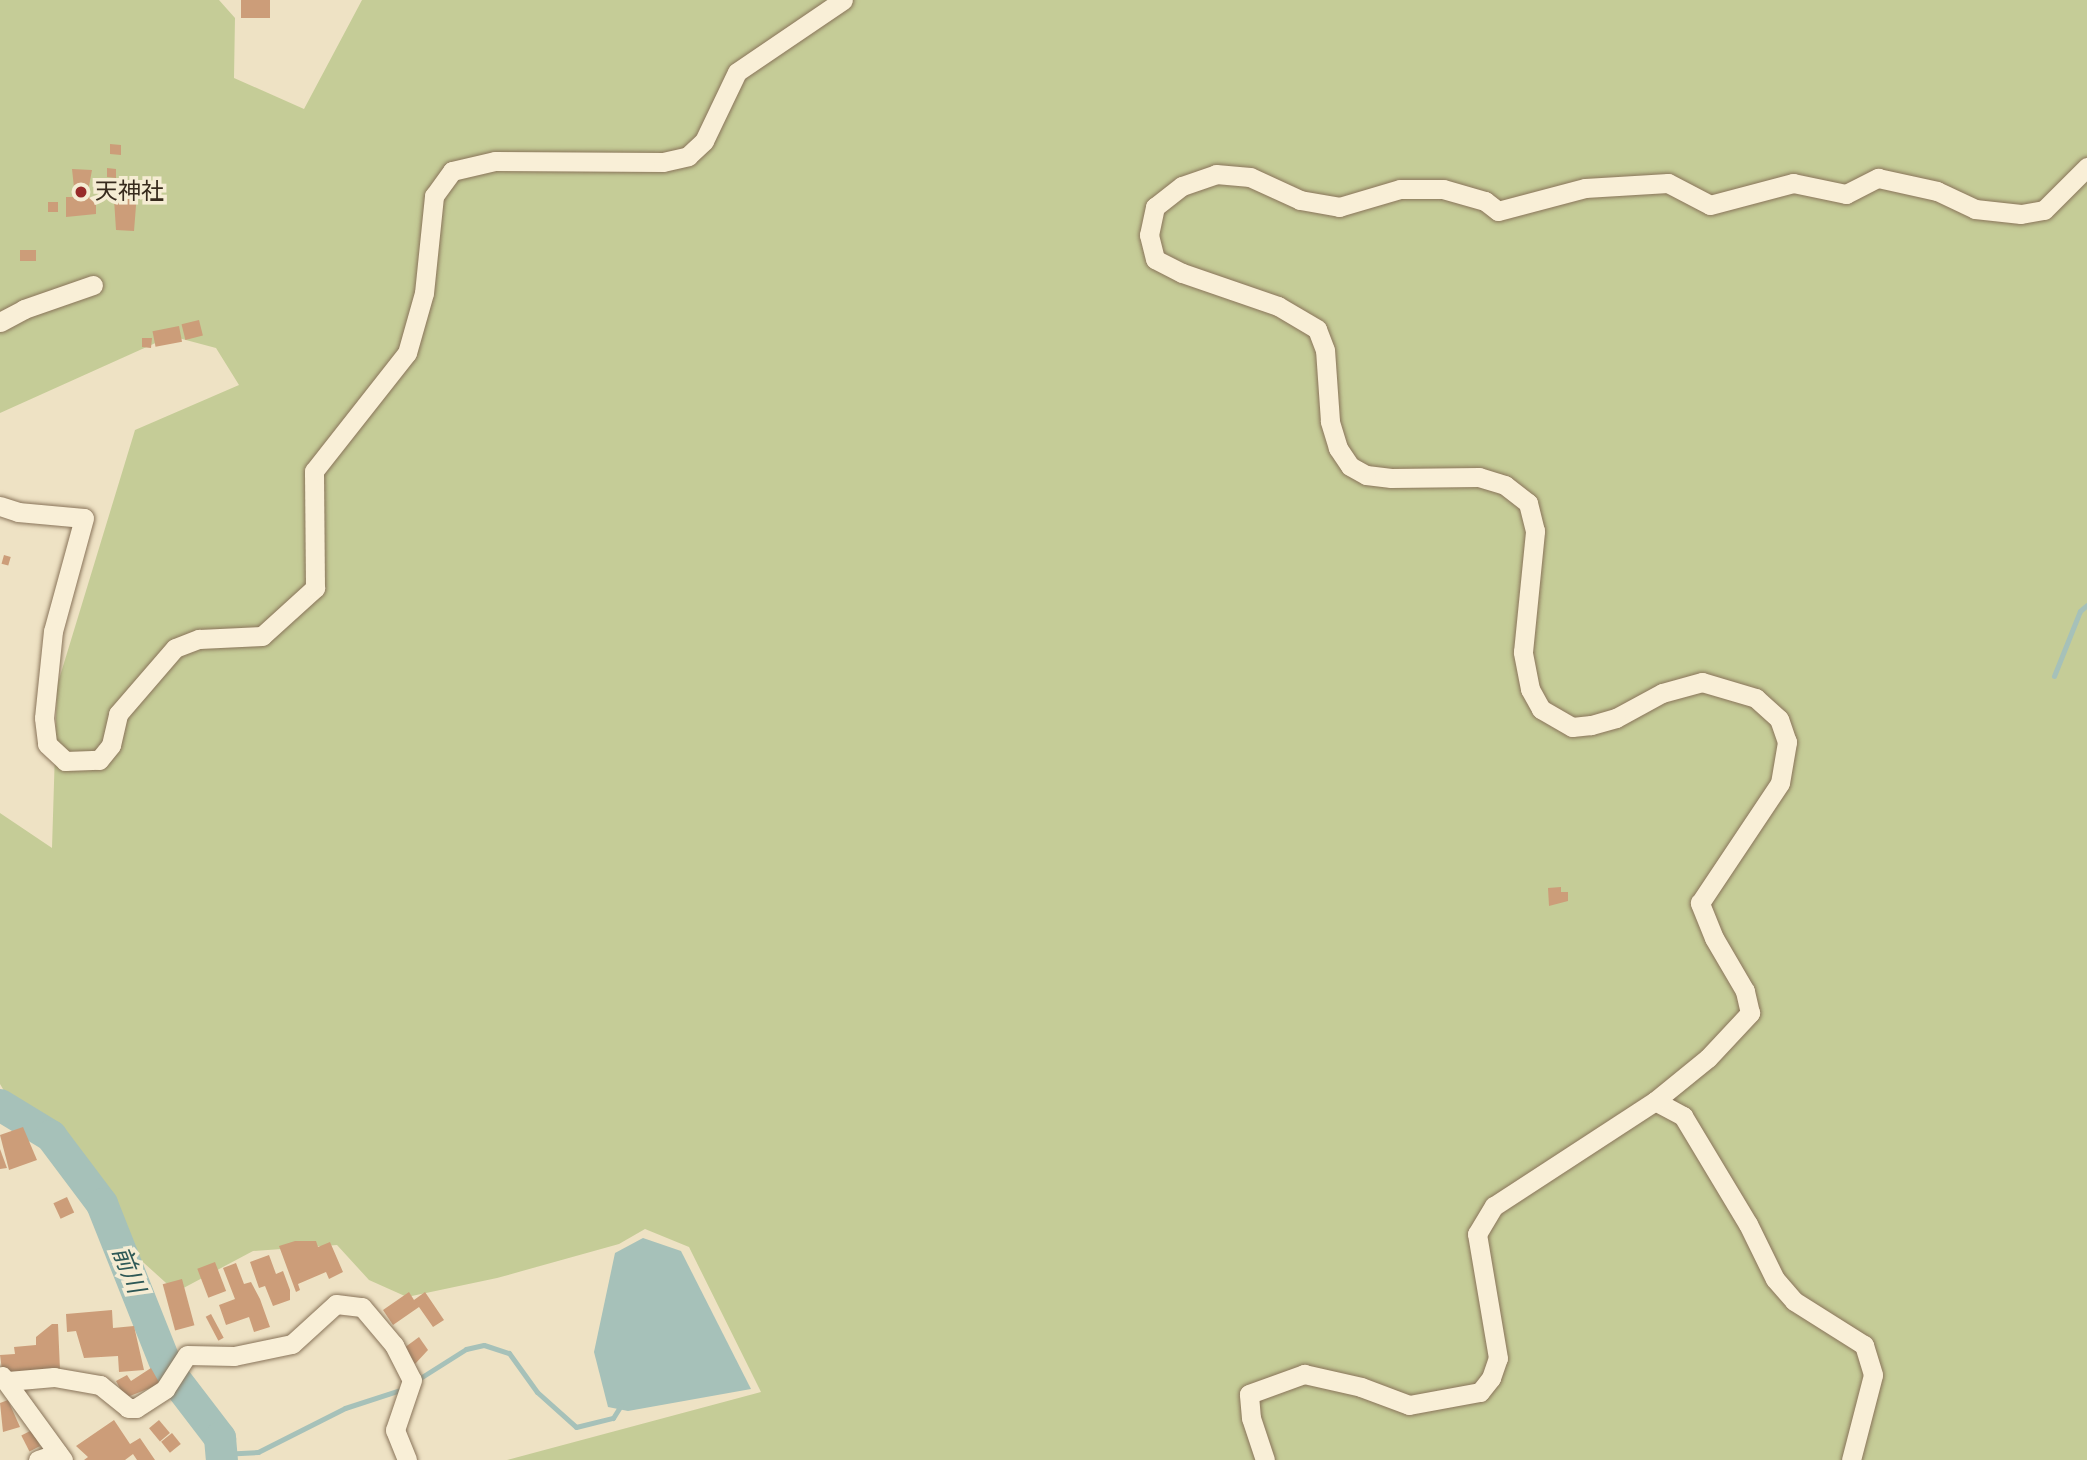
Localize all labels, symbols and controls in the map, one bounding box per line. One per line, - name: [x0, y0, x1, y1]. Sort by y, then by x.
- place label: 天神社: [95, 178, 164, 206]
- marker: 天神社: [73, 184, 89, 200]
- water label: 前川: [106, 1242, 150, 1298]

